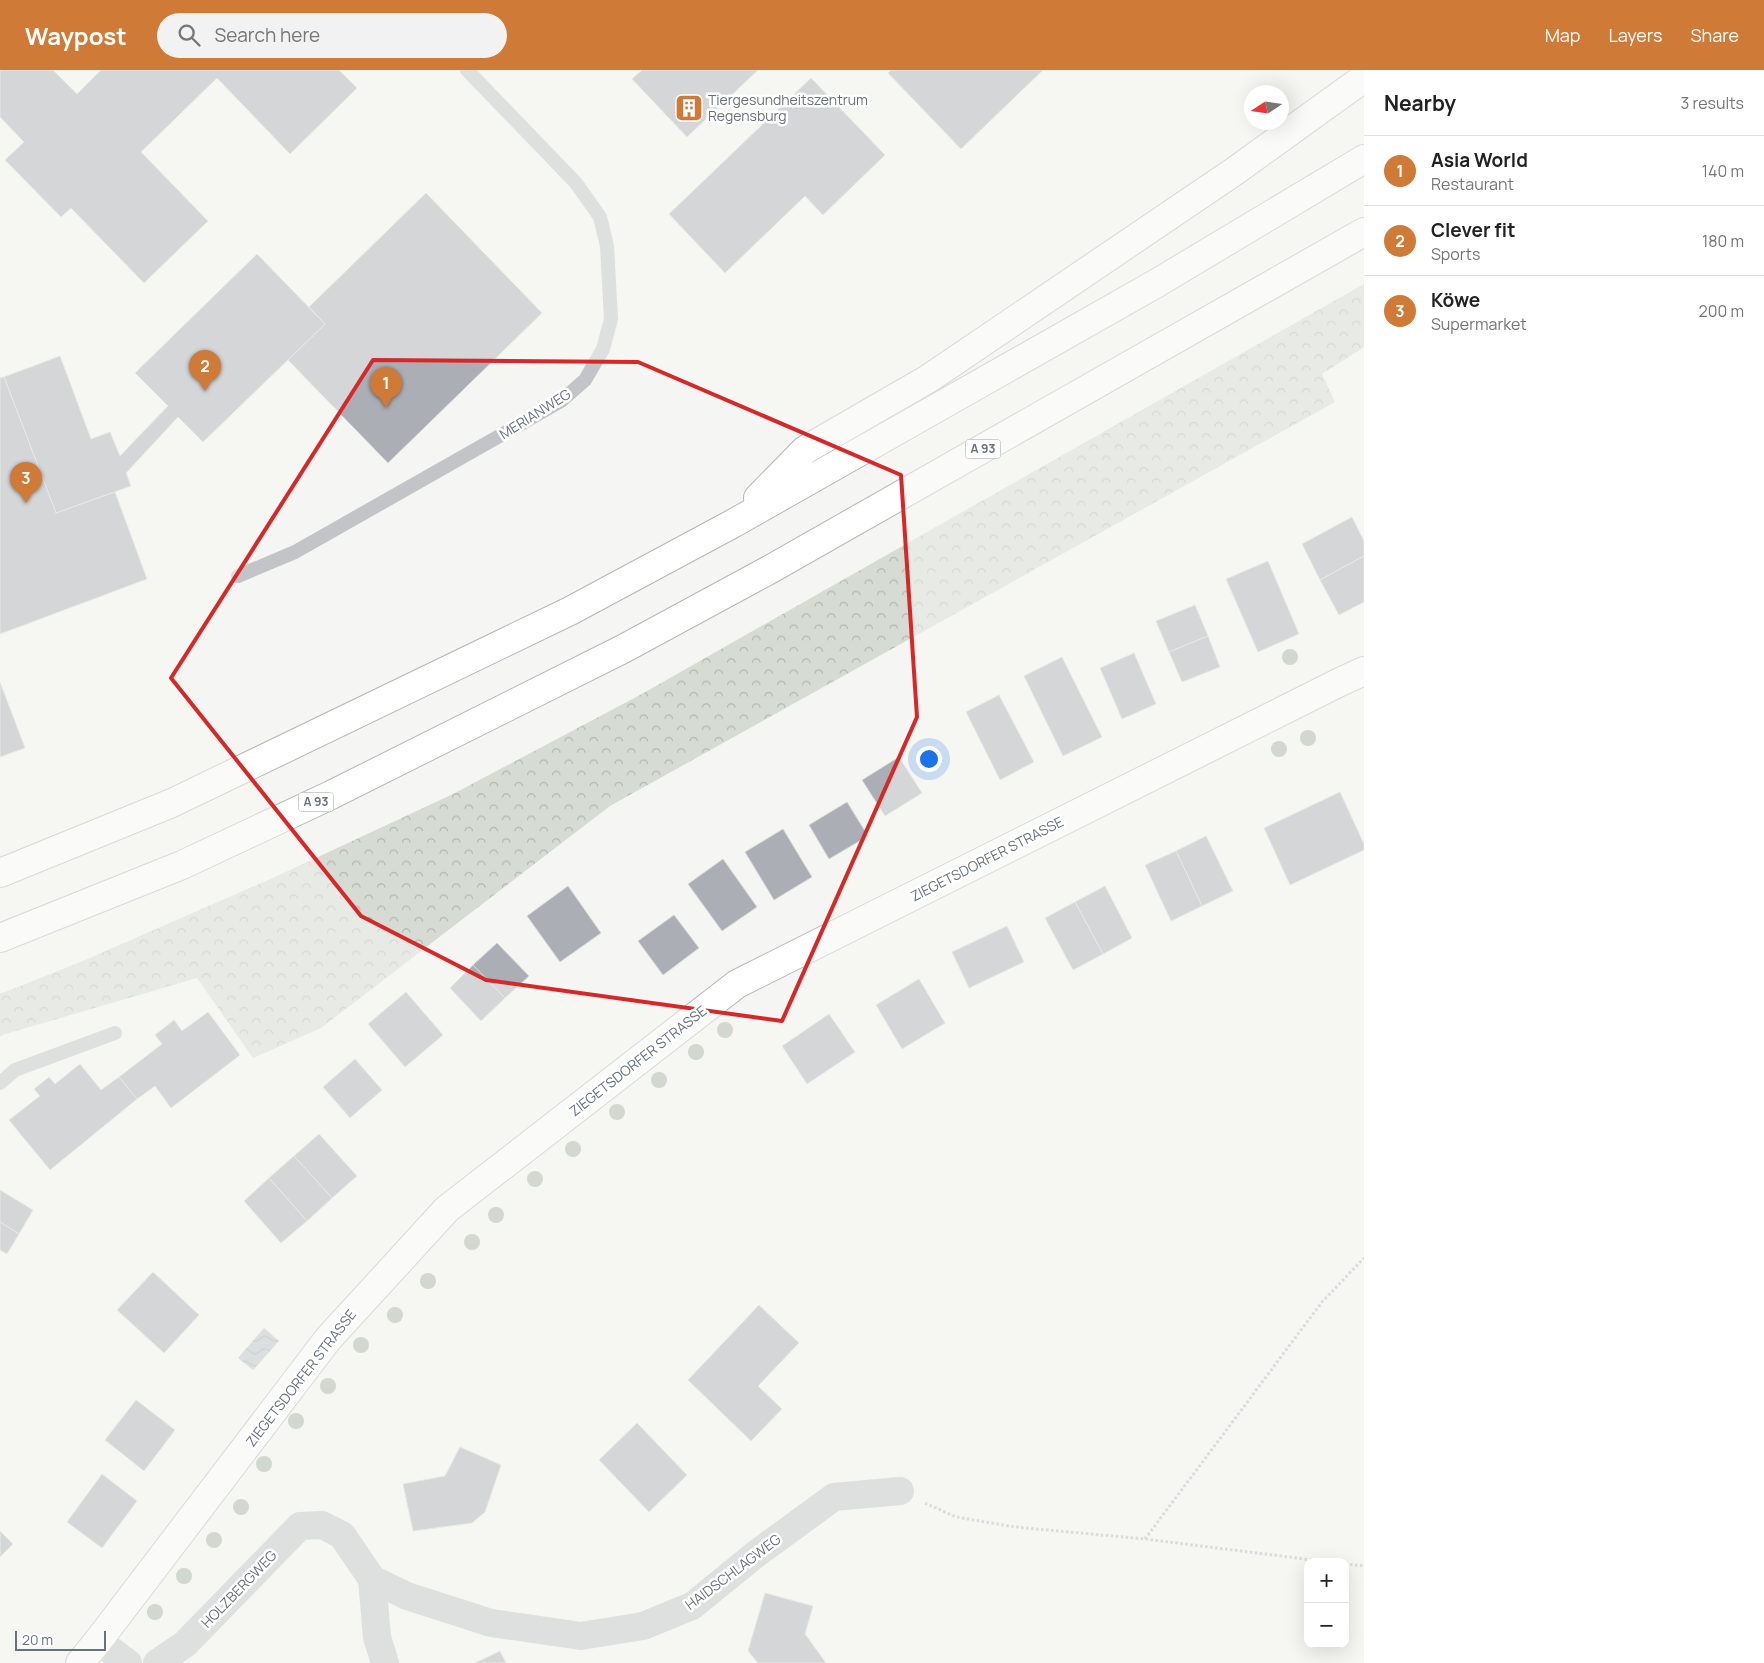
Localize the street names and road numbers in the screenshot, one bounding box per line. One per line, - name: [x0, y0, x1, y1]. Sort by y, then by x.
- street label: MERIANWEG: [495, 384, 574, 443]
- road number: A 93: [966, 439, 1000, 458]
- road number: A 93: [298, 792, 334, 812]
- street label: ZIEGETSDORFER STRASSE: [907, 812, 1066, 905]
- street label: ZIEGETSDORFER STRASSE: [565, 1001, 710, 1120]
- street label: ZIEGETSDORFER STRASSE: [241, 1305, 360, 1450]
- street label: HAIDSCHLAGWEG: [681, 1529, 784, 1614]
- street label: HOLZBERGWEG: [197, 1546, 281, 1632]

